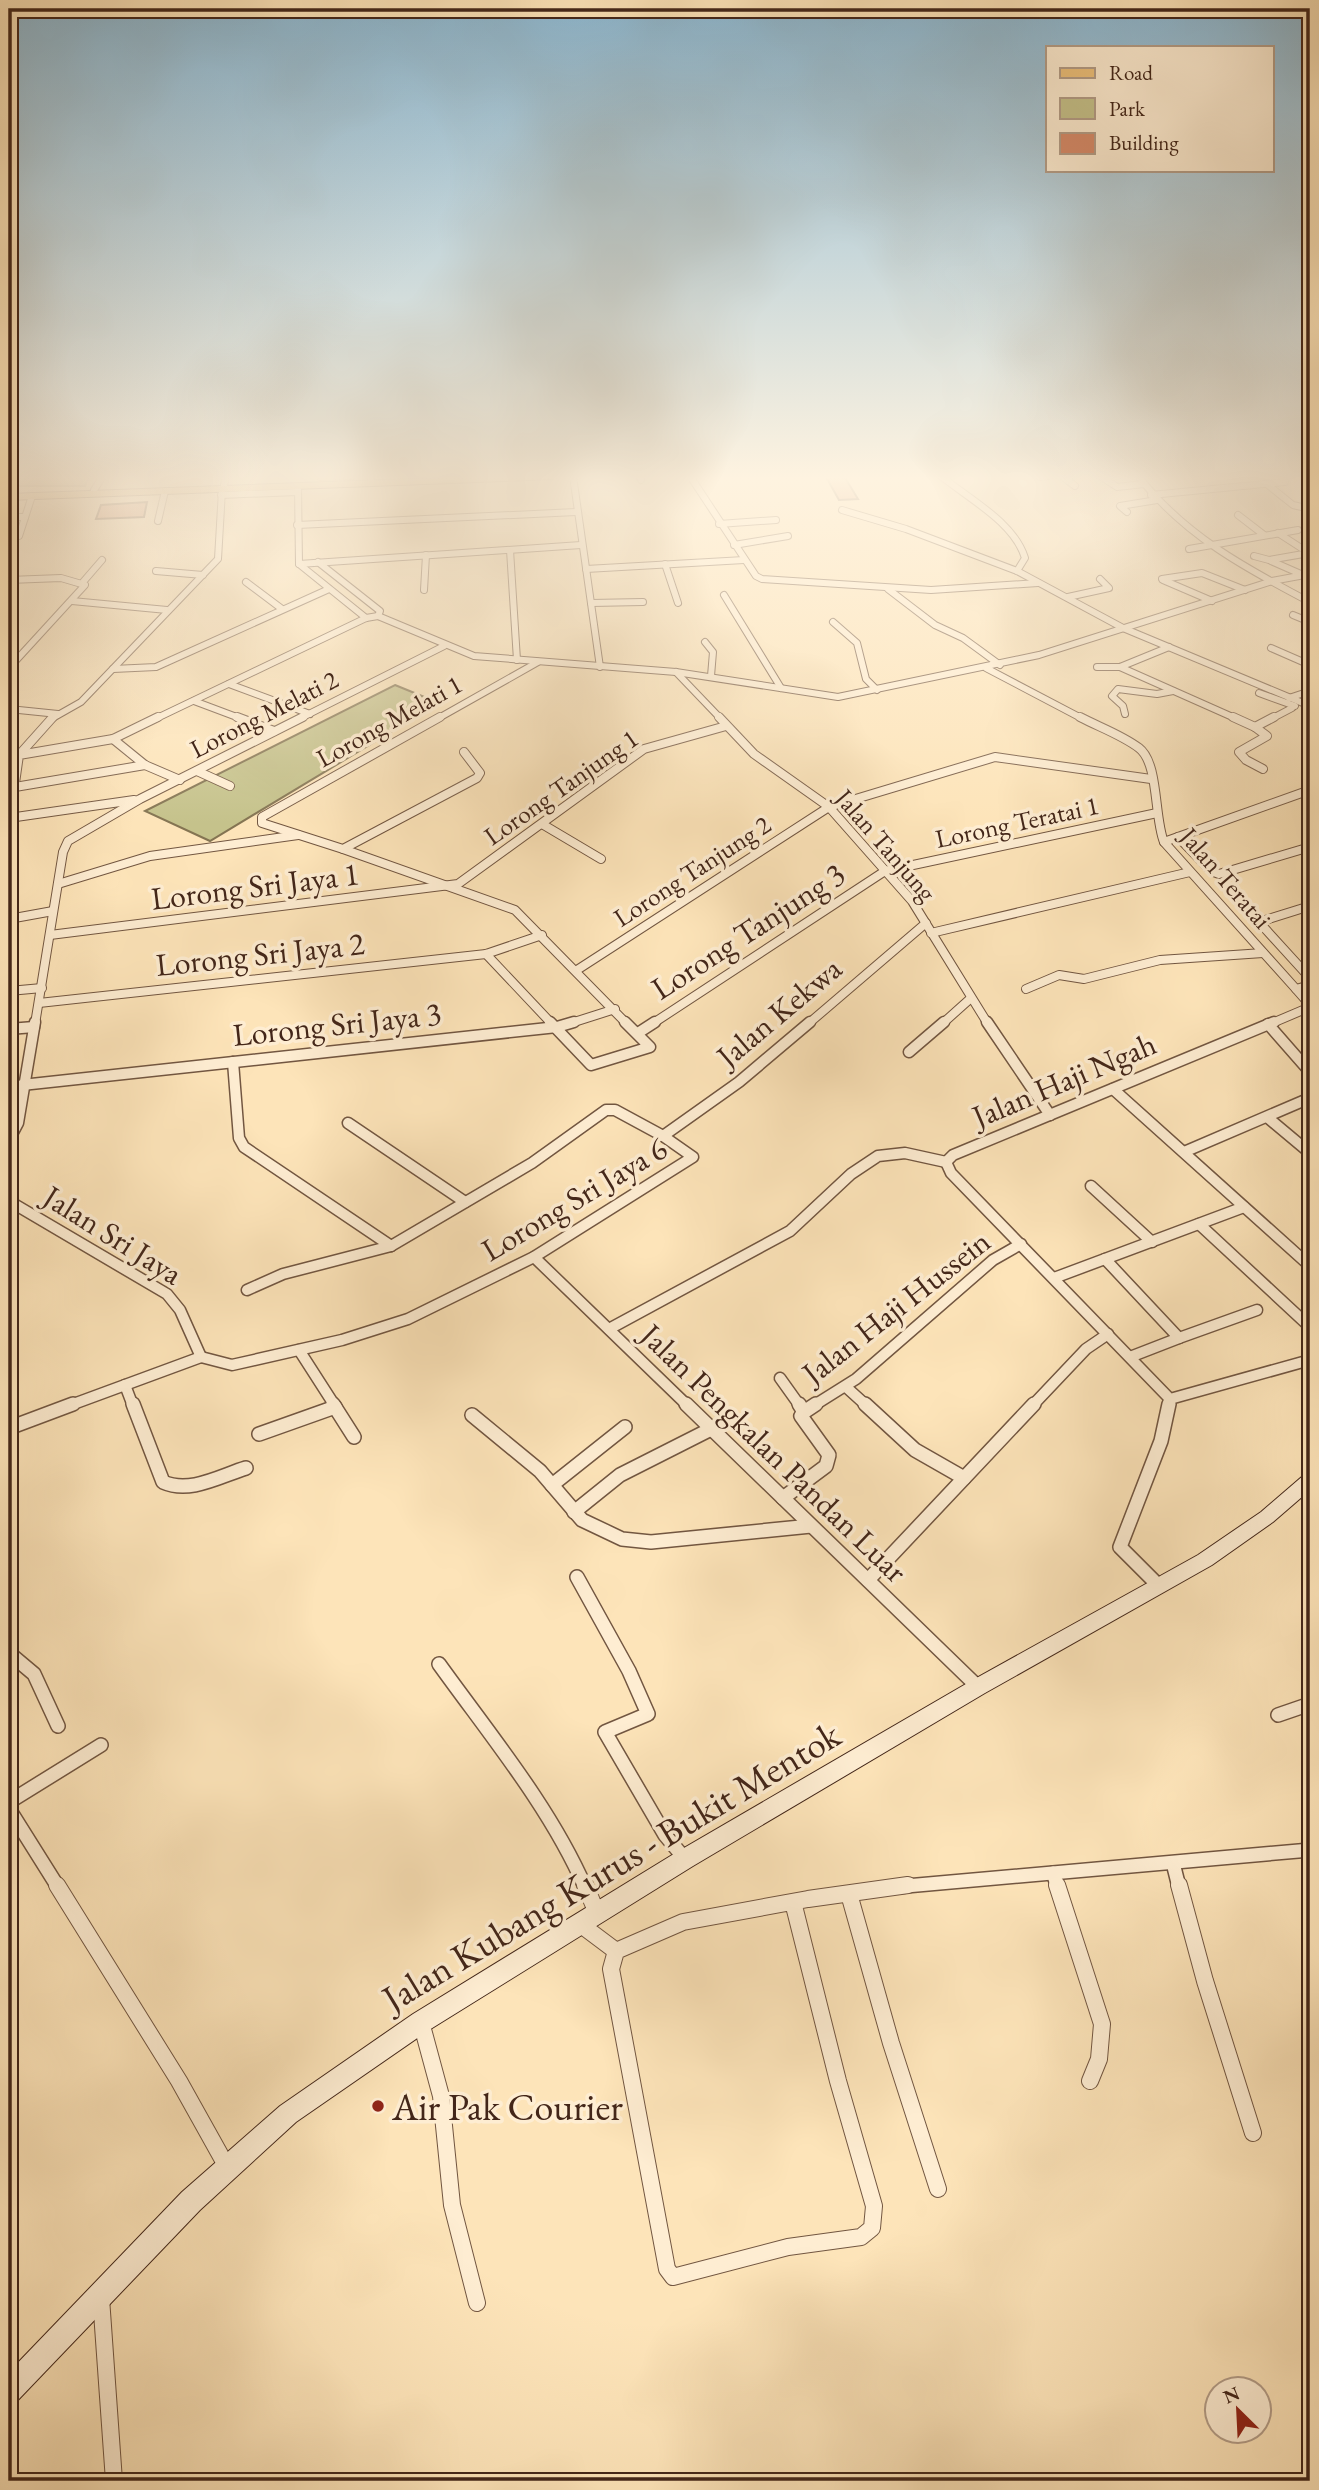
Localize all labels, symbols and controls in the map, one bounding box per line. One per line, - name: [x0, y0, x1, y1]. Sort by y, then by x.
- legend: [1046, 46, 1274, 172]
- text: Road: [1109, 59, 1153, 86]
- text: Park: [1109, 95, 1146, 122]
- text: Building: [1109, 129, 1179, 156]
- street label: Lorong Melati 2: [184, 662, 344, 766]
- street label: Lorong Melati 1: [310, 667, 468, 775]
- street label: Lorong Tanjung 1: [477, 721, 645, 853]
- street label: Jalan Tanjung: [827, 780, 945, 909]
- street label: Lorong Teratai 1: [932, 788, 1102, 856]
- street label: Lorong Tanjung 2: [607, 807, 778, 935]
- street label: Jalan Teratai: [1171, 819, 1279, 936]
- street label: Lorong Sri Jaya 1: [148, 852, 362, 920]
- street label: Lorong Tanjung 3: [643, 853, 853, 1009]
- street label: Lorong Sri Jaya 2: [154, 922, 367, 986]
- street label: Jalan Kekwa: [705, 947, 850, 1079]
- street label: Lorong Sri Jaya 3: [231, 992, 443, 1056]
- street label: Jalan Haji Ngah: [963, 1022, 1162, 1139]
- street label: Lorong Sri Jaya 6: [473, 1127, 675, 1271]
- street label: Jalan Sri Jaya: [33, 1174, 191, 1294]
- street label: Jalan Haji Hussein: [791, 1220, 999, 1396]
- street label: Jalan Pengkalan Pandan Luar: [629, 1312, 917, 1592]
- street label: Jalan Kubang Kurus - Bukit Mentok: [370, 1709, 850, 2024]
- place label: Air Pak Courier: [391, 2082, 623, 2131]
- marker: Air Pak Courier: [370, 2098, 386, 2114]
- north arrow: [1204, 2374, 1274, 2444]
- text: N: [1219, 2380, 1244, 2409]

